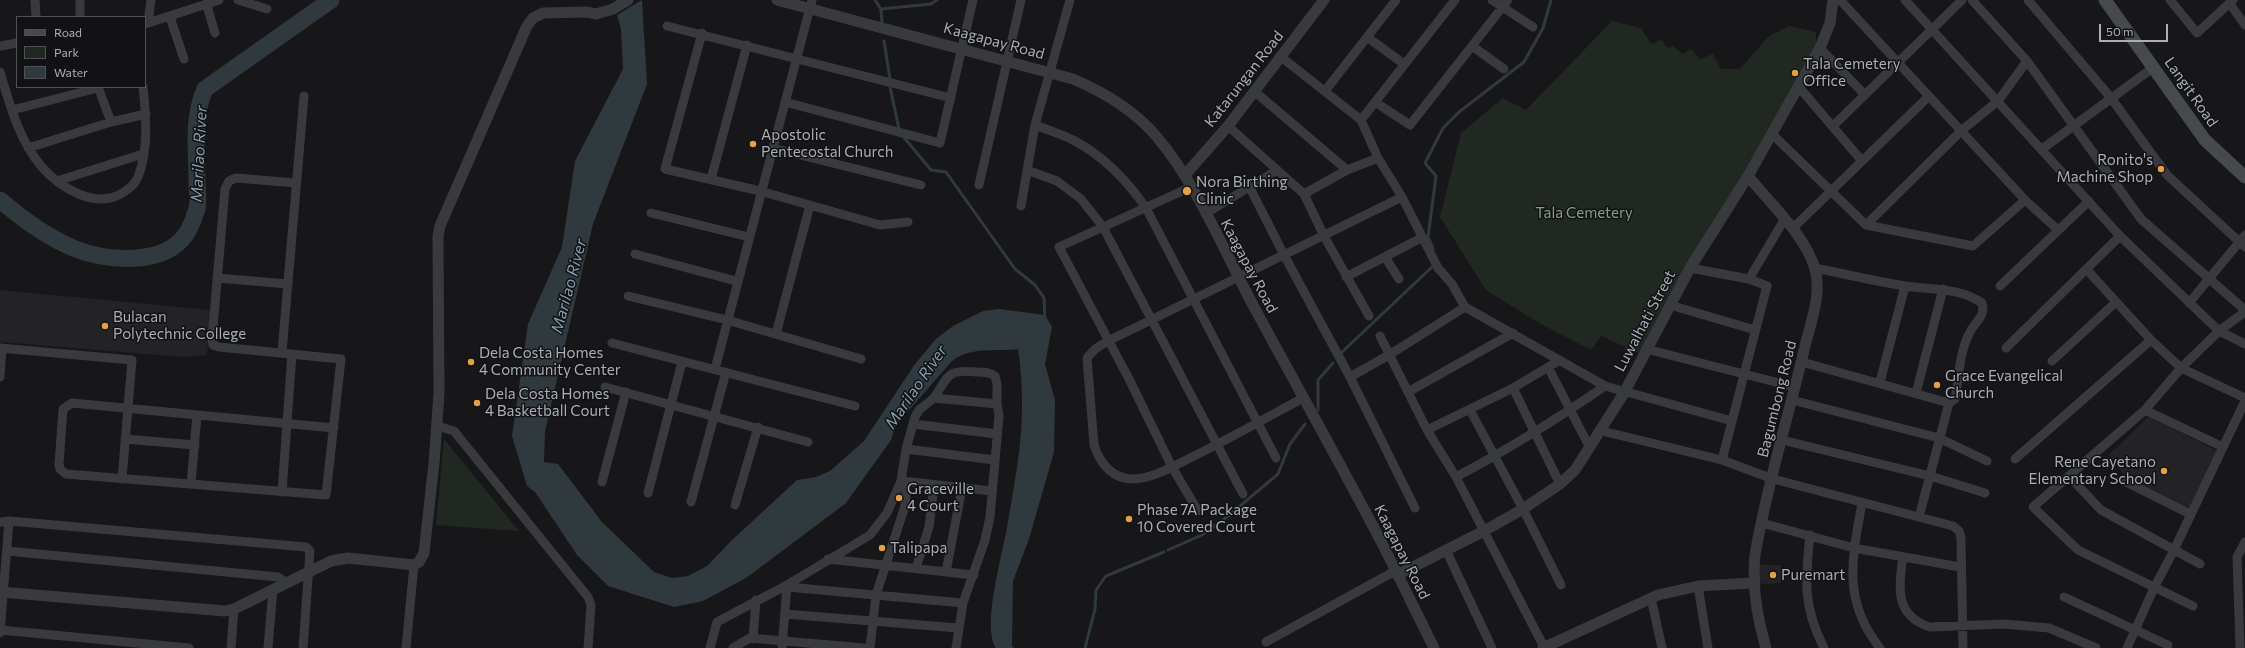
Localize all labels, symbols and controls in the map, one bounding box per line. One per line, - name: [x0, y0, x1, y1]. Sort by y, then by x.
- legend: [16, 16, 146, 88]
- scale bar: [2101, 16, 2170, 42]
- street label: Kaagapay Road: [942, 19, 1046, 63]
- text: 50 m: [2106, 24, 2134, 38]
- text: Road: [54, 25, 82, 39]
- street label: Katarungan Road: [1201, 27, 1287, 131]
- text: Park: [54, 45, 79, 59]
- street label: Langit Road: [2160, 54, 2222, 130]
- place label: Tala Cemetery Office: [1803, 55, 1900, 90]
- text: Water: [54, 65, 88, 79]
- marker: Tala Cemetery Office: [1790, 68, 1800, 78]
- water label: Marilao River: [187, 105, 211, 203]
- place label: Apostolic Pentecostal Church: [761, 126, 893, 161]
- marker: Apostolic Pentecostal Church: [748, 139, 758, 149]
- place label: Ronito's Machine Shop: [2056, 151, 2153, 186]
- marker: Ronito's Machine Shop: [2156, 164, 2166, 174]
- place label: Nora Birthing Clinic: [1196, 173, 1288, 208]
- marker: Nora Birthing Clinic: [1181, 185, 1193, 197]
- park label: Tala Cemetery: [1535, 204, 1633, 222]
- street label: Kaagapay Road: [1217, 216, 1281, 316]
- water label: Marilao River: [547, 237, 591, 335]
- street label: Luwalhati Street: [1611, 267, 1679, 375]
- place label: Bulacan Polytechnic College: [113, 308, 246, 343]
- marker: Bulacan Polytechnic College: [100, 321, 110, 331]
- street label: Bagumbong Road: [1754, 339, 1800, 459]
- water label: Marilao River: [881, 342, 951, 432]
- place label: Dela Costa Homes 4 Community Center: [479, 344, 621, 379]
- marker: Dela Costa Homes 4 Community Center: [466, 357, 476, 367]
- place label: Grace Evangelical Church: [1945, 367, 2063, 402]
- marker: Grace Evangelical Church: [1932, 380, 1942, 390]
- place label: Dela Costa Homes 4 Basketball Court: [485, 385, 610, 420]
- marker: Dela Costa Homes 4 Basketball Court: [472, 398, 482, 408]
- place label: Rene Cayetano Elementary School: [2029, 453, 2156, 488]
- marker: Rene Cayetano Elementary School: [2159, 466, 2169, 476]
- place label: Graceville 4 Court: [907, 480, 974, 515]
- marker: Graceville 4 Court: [894, 493, 904, 503]
- place label: Phase 7A Package 10 Covered Court: [1137, 501, 1257, 536]
- street label: Kaagapay Road: [1370, 502, 1434, 602]
- marker: Phase 7A Package 10 Covered Court: [1124, 514, 1134, 524]
- place label: Talipapa: [890, 539, 947, 557]
- marker: Talipapa: [877, 543, 887, 553]
- place label: Puremart: [1781, 566, 1846, 584]
- marker: Puremart: [1768, 570, 1778, 580]

